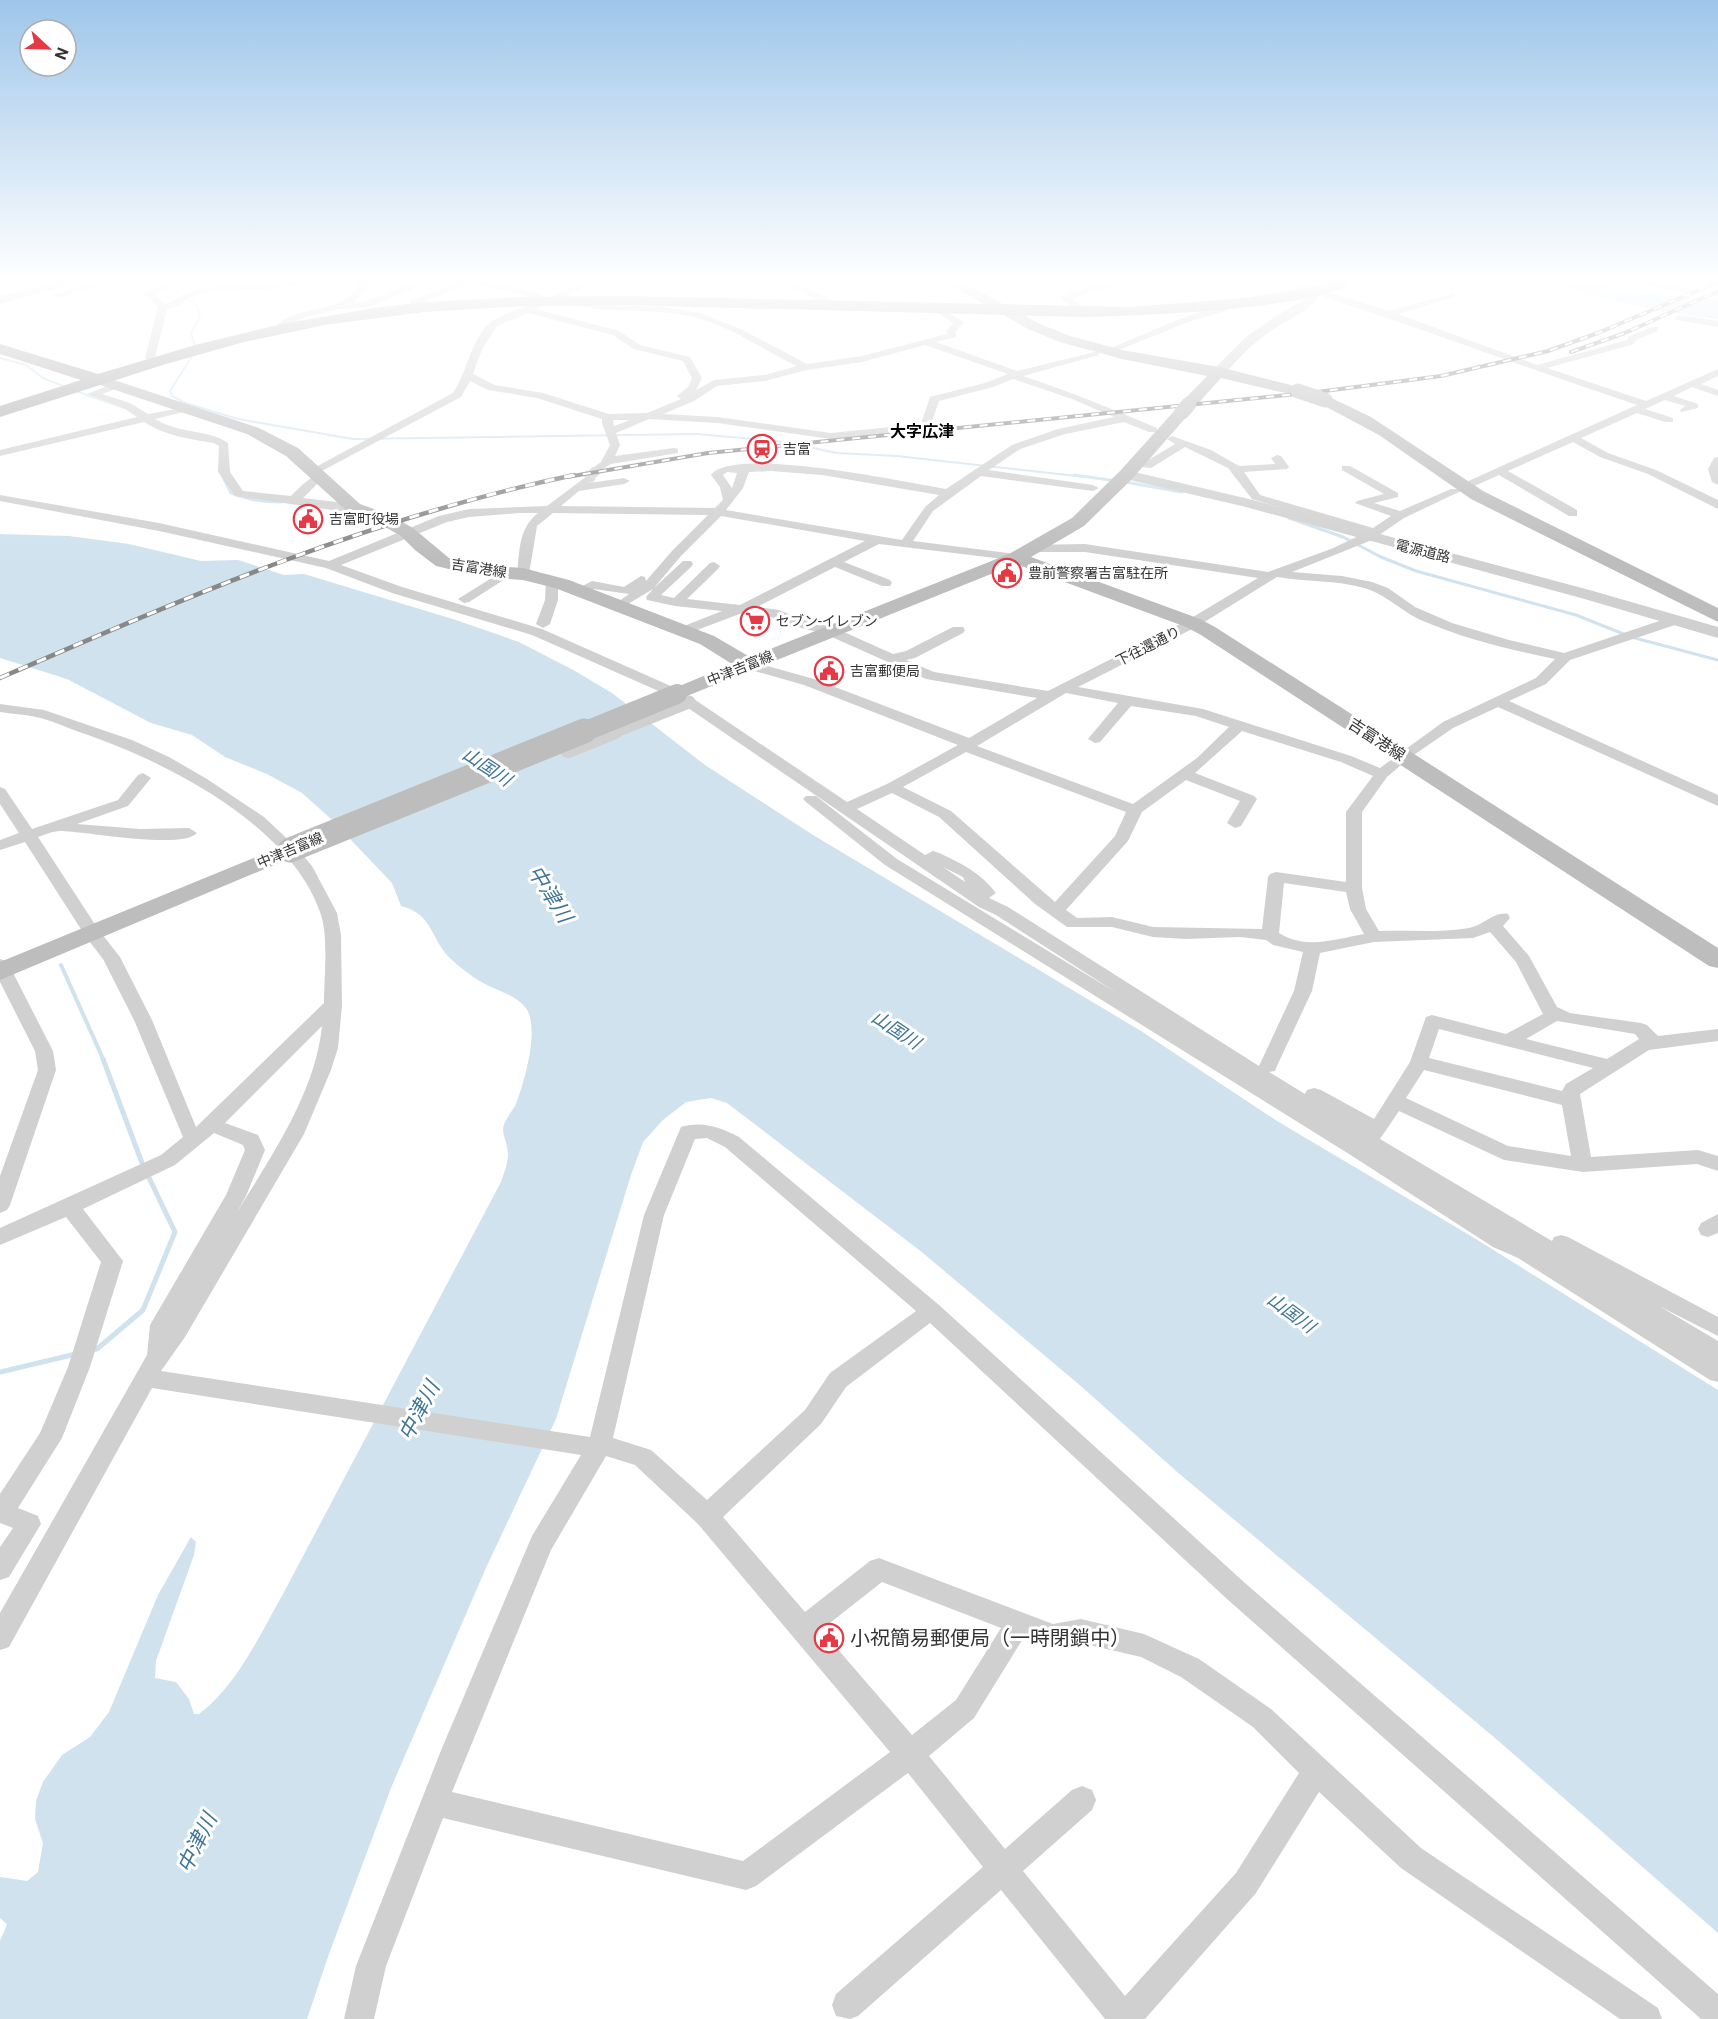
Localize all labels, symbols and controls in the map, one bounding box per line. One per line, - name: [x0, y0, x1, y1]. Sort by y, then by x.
- north arrow: [18, 18, 78, 78]
- text: N: [51, 45, 72, 62]
- district label: 大字広津: [890, 422, 954, 441]
- station icon: 吉富: [746, 433, 778, 465]
- place label: 吉富: [783, 441, 811, 457]
- public building icon: 吉富町役場: [292, 503, 324, 535]
- place label: 吉富町役場: [329, 511, 399, 527]
- street label: 電源道路: [1394, 536, 1452, 566]
- street label: 吉富港線: [450, 556, 508, 580]
- public building icon: 豊前警察署吉富駐在所: [991, 557, 1023, 589]
- place label: 豊前警察署吉富駐在所: [1028, 565, 1168, 581]
- supermarket icon: セブン-イレブン: [739, 605, 771, 637]
- place label: セブン-イレブン: [776, 613, 878, 629]
- street label: 下往還通り: [1113, 623, 1183, 669]
- street label: 中津吉富線: [705, 647, 775, 689]
- public building icon: 吉富郵便局: [813, 655, 845, 687]
- place label: 吉富郵便局: [850, 663, 920, 679]
- street label: 吉富港線: [1345, 714, 1409, 765]
- water label: 山国川: [459, 743, 517, 791]
- street label: 中津吉富線: [255, 829, 325, 871]
- water label: 中津川: [523, 861, 578, 929]
- water label: 山国川: [868, 1006, 926, 1054]
- water label: 山国川: [1263, 1288, 1321, 1338]
- water label: 中津川: [394, 1376, 445, 1444]
- public building icon: 小祝簡易郵便局（一時閉鎖中）: [813, 1622, 845, 1654]
- place label: 小祝簡易郵便局（一時閉鎖中）: [850, 1626, 1130, 1650]
- water label: 中津川: [172, 1808, 222, 1877]

